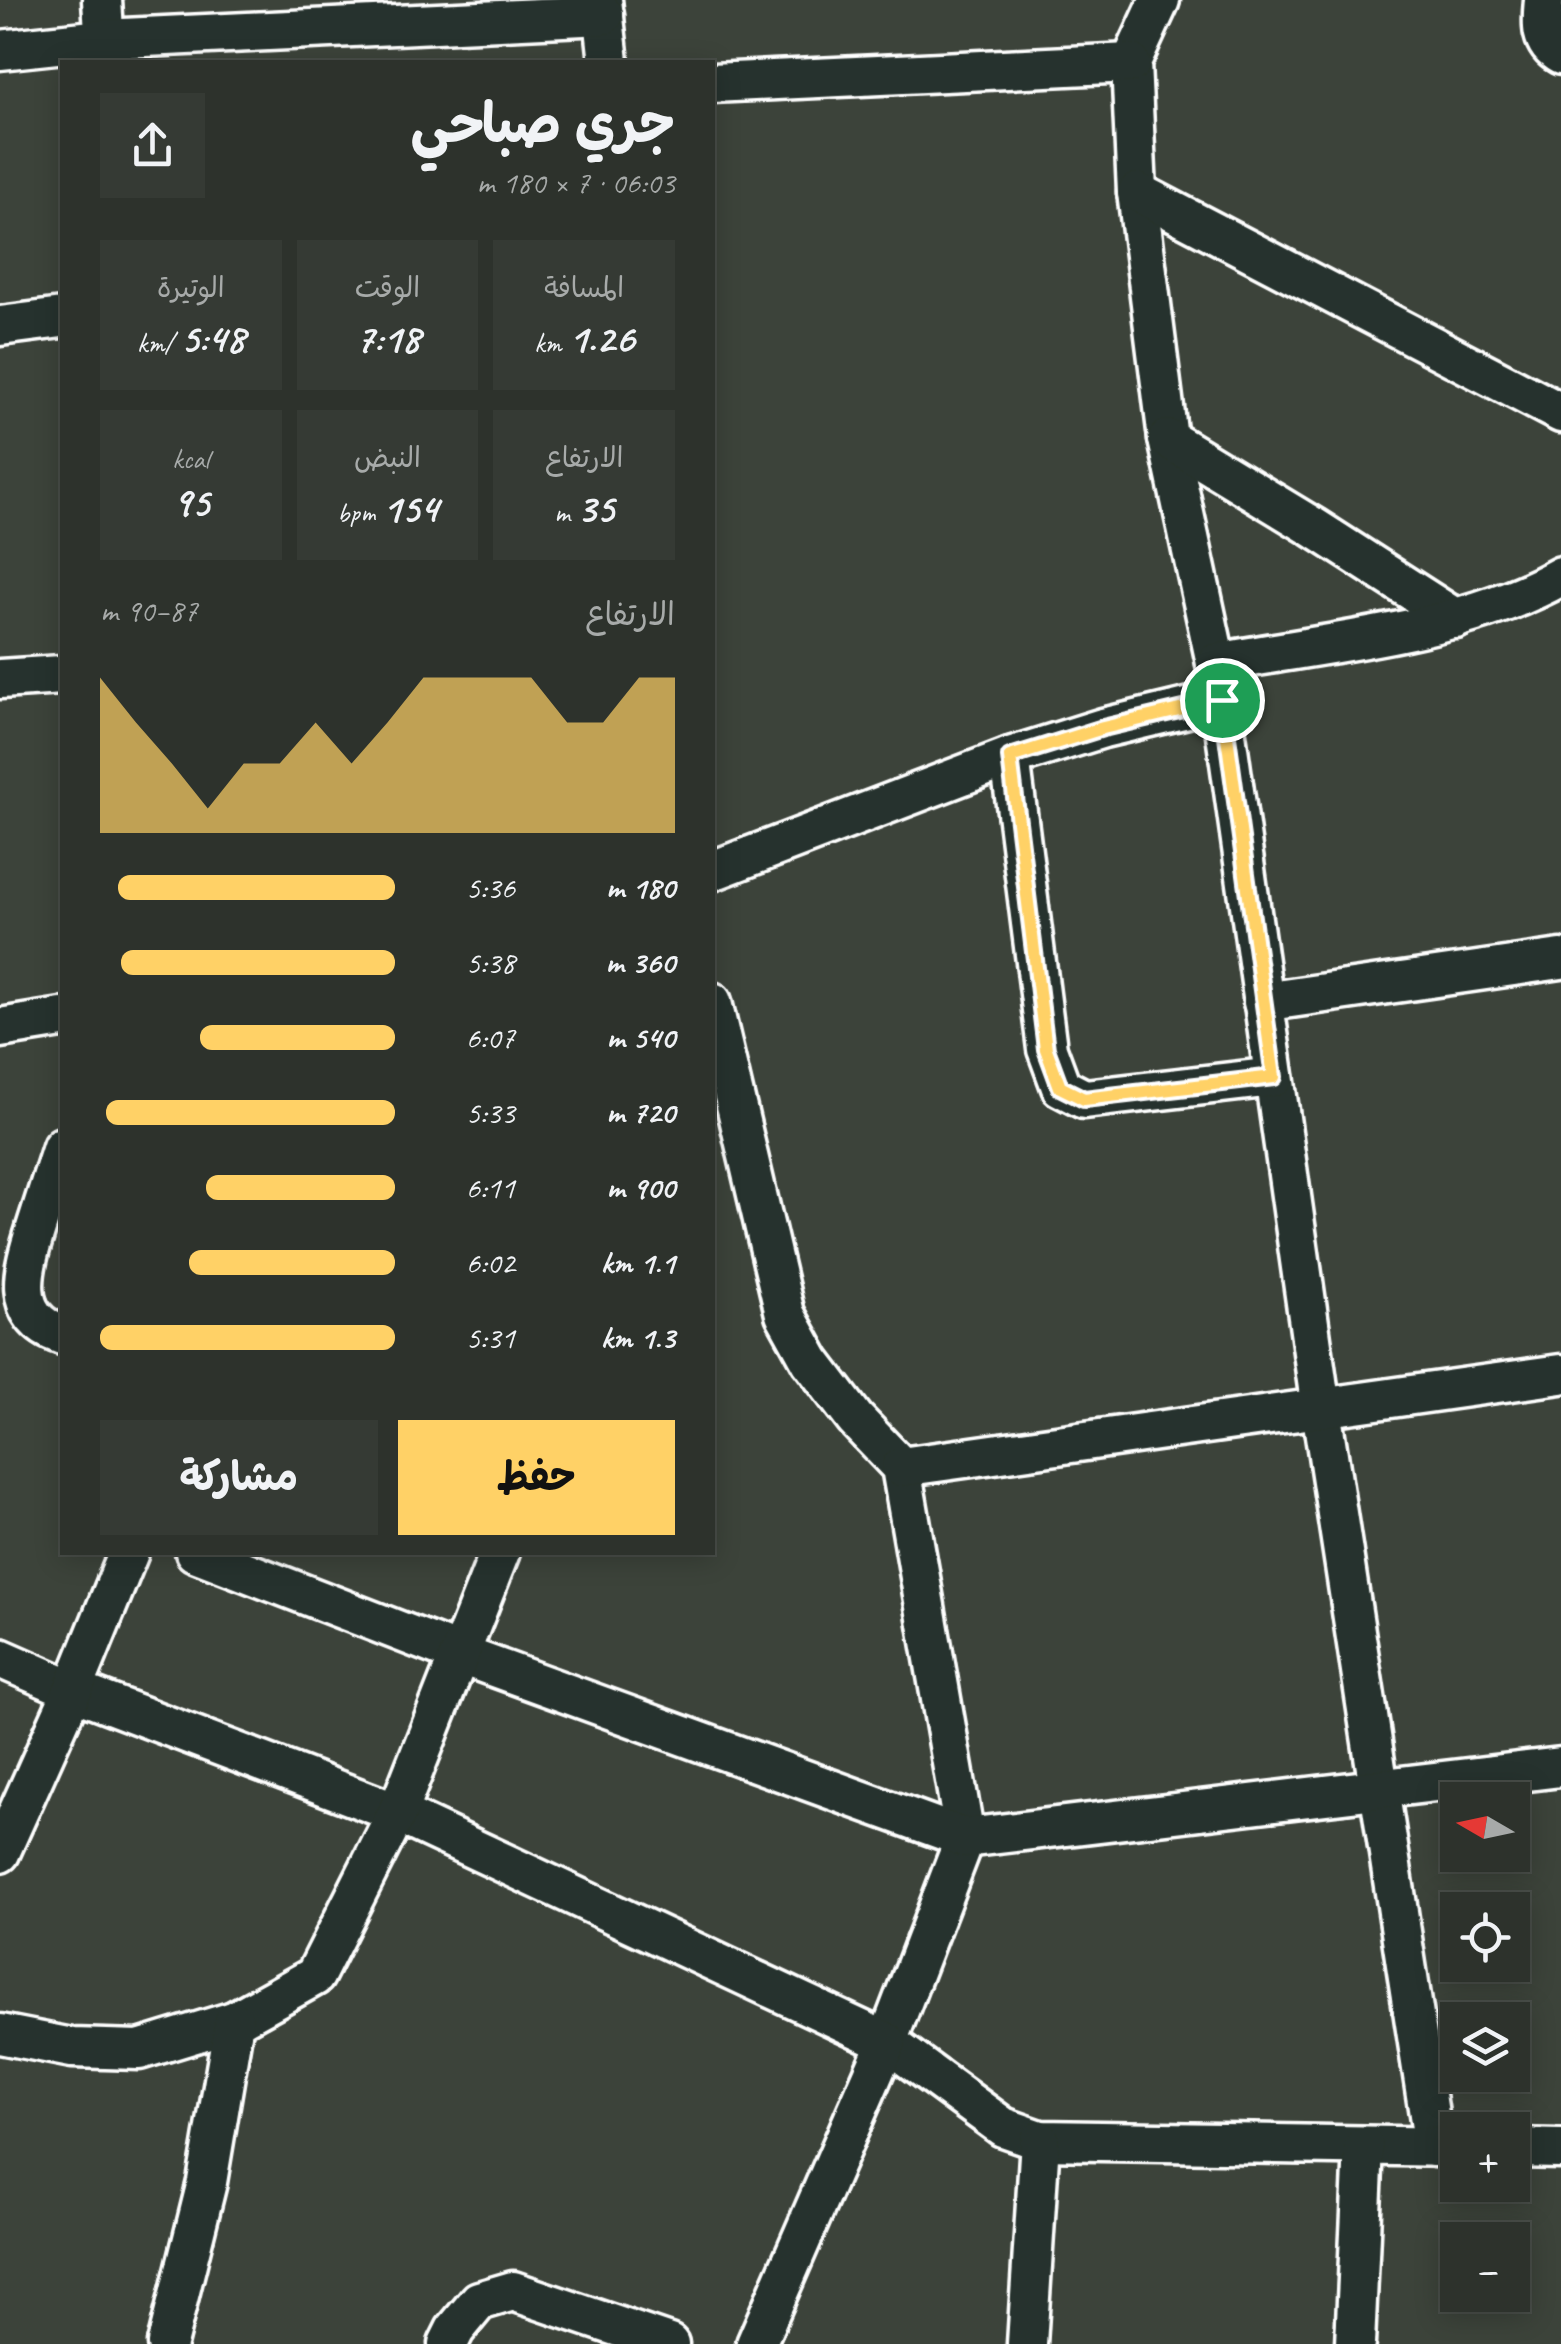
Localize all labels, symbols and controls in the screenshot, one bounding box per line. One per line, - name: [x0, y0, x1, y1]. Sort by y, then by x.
- text: جري صباحي: [411, 89, 675, 159]
- button: share: [100, 93, 205, 198]
- text: 06:03 · 7 × 180 m: [477, 162, 675, 203]
- text: الوتيرة: [157, 270, 225, 305]
- text: الوقت: [355, 270, 420, 305]
- text: المسافة: [544, 270, 624, 305]
- text: 5:48: [180, 312, 245, 365]
- text: 7:18: [355, 312, 420, 365]
- text: 1.26: [568, 312, 634, 365]
- text: /km: [137, 325, 180, 360]
- text: km: [534, 325, 568, 360]
- text: النبض: [354, 440, 421, 475]
- text: الارتفاع: [545, 440, 623, 475]
- text: kcal: [172, 441, 209, 476]
- text: 95: [173, 476, 209, 529]
- text: 154: [382, 482, 438, 535]
- text: 35: [577, 482, 614, 535]
- text: bpm: [337, 495, 382, 530]
- text: m: [554, 495, 577, 530]
- text: 87–90 m: [100, 590, 198, 631]
- text: الارتفاع: [585, 594, 675, 635]
- pin: [1180, 658, 1265, 743]
- icon: arrive: [1195, 673, 1250, 728]
- text: 5:36: [465, 867, 515, 908]
- text: 180 m: [606, 867, 675, 908]
- text: 5:38: [465, 942, 515, 983]
- text: 360 m: [605, 942, 675, 983]
- text: 6:07: [465, 1017, 515, 1058]
- text: 540 m: [606, 1017, 675, 1058]
- text: 5:33: [465, 1092, 515, 1133]
- text: 720 m: [606, 1092, 675, 1133]
- text: 6:11: [465, 1167, 515, 1208]
- text: 900 m: [606, 1167, 675, 1208]
- text: 6:02: [465, 1242, 515, 1283]
- text: 1.1 km: [601, 1242, 675, 1283]
- text: 5:31: [465, 1317, 515, 1358]
- text: 1.3 km: [601, 1317, 675, 1358]
- button: مشاركة: [100, 1420, 378, 1535]
- button: حفظ: [398, 1420, 675, 1535]
- north arrow: [1440, 1782, 1530, 1872]
- map controls: [1440, 1782, 1530, 2312]
- button: locate: [1440, 1892, 1530, 1982]
- button: layers: [1440, 2002, 1530, 2092]
- button: +: [1440, 2112, 1530, 2202]
- button: −: [1440, 2222, 1530, 2312]

